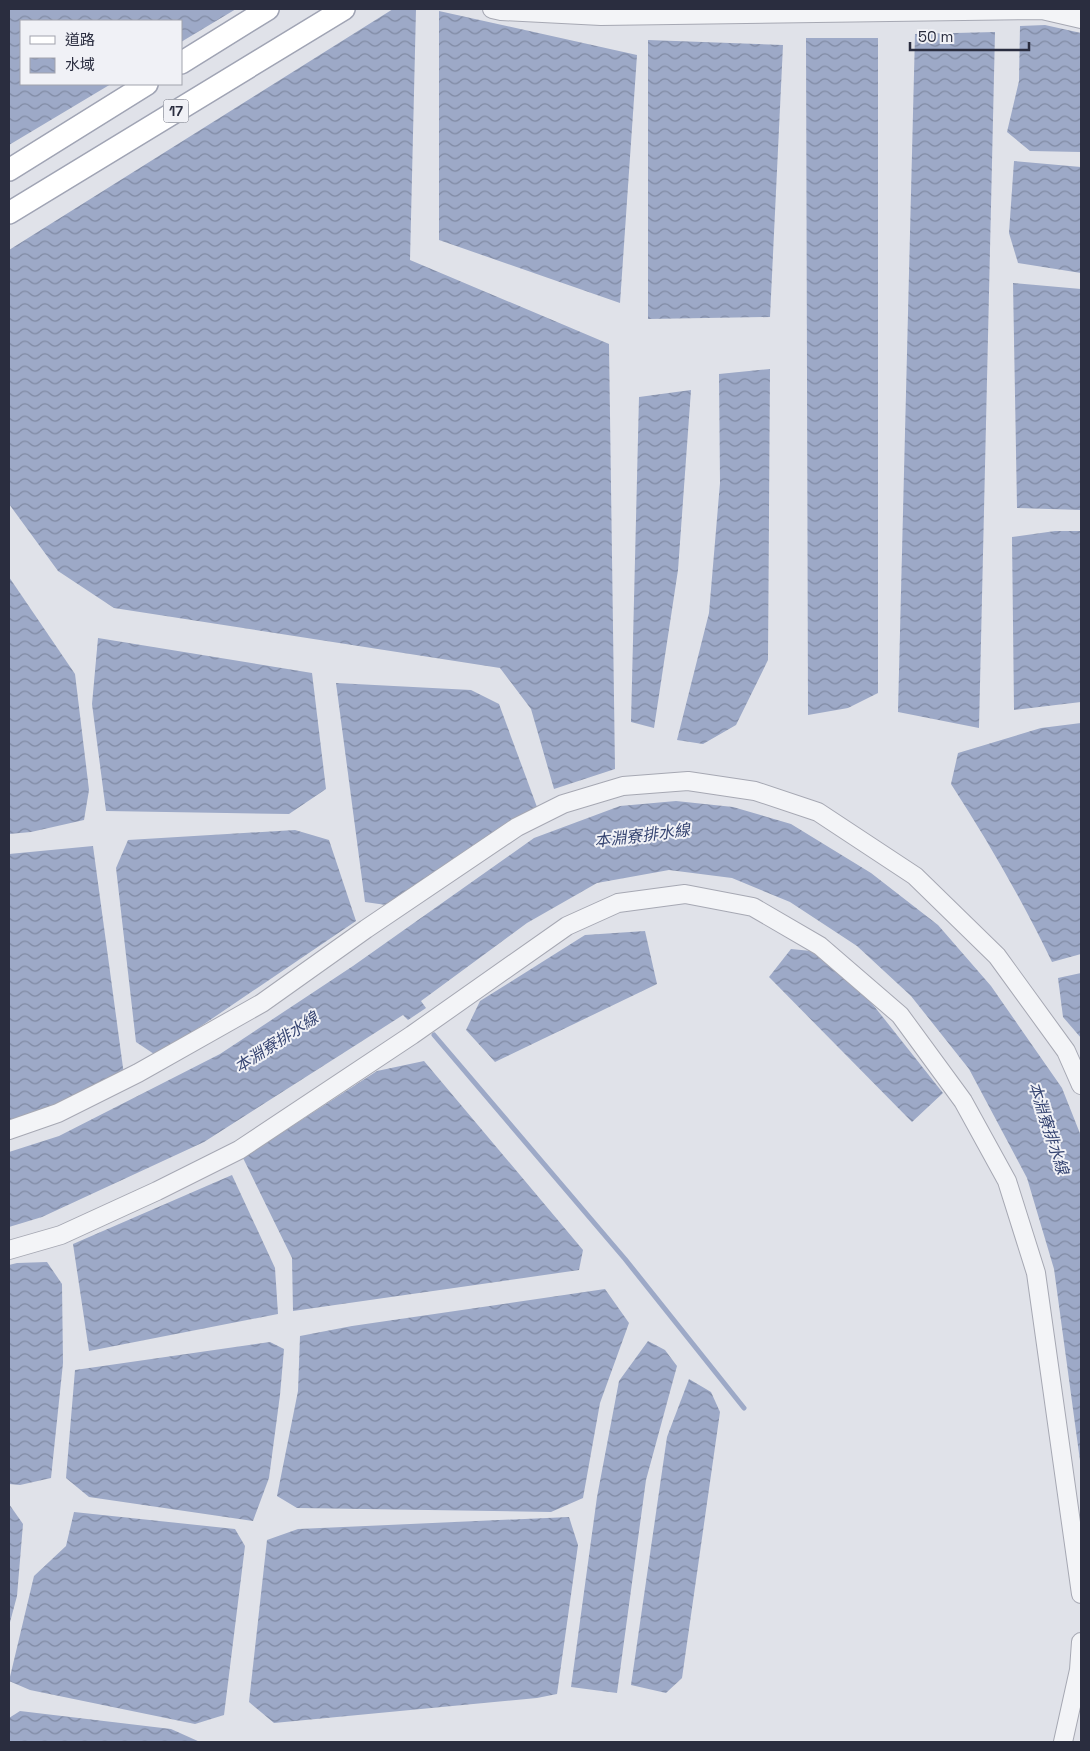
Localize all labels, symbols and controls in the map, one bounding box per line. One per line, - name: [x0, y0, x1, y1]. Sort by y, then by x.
- legend: [20, 20, 182, 85]
- scale bar: [910, 20, 1029, 52]
- text: 50 m: [918, 27, 953, 46]
- text: 道路: [65, 30, 95, 49]
- text: 水域: [65, 55, 95, 74]
- road number: 17: [164, 100, 188, 122]
- water label: 本淵寮排水線: [593, 819, 693, 852]
- water label: 本淵寮排水線: [230, 1006, 324, 1077]
- water label: 本淵寮排水線: [1024, 1079, 1074, 1179]

